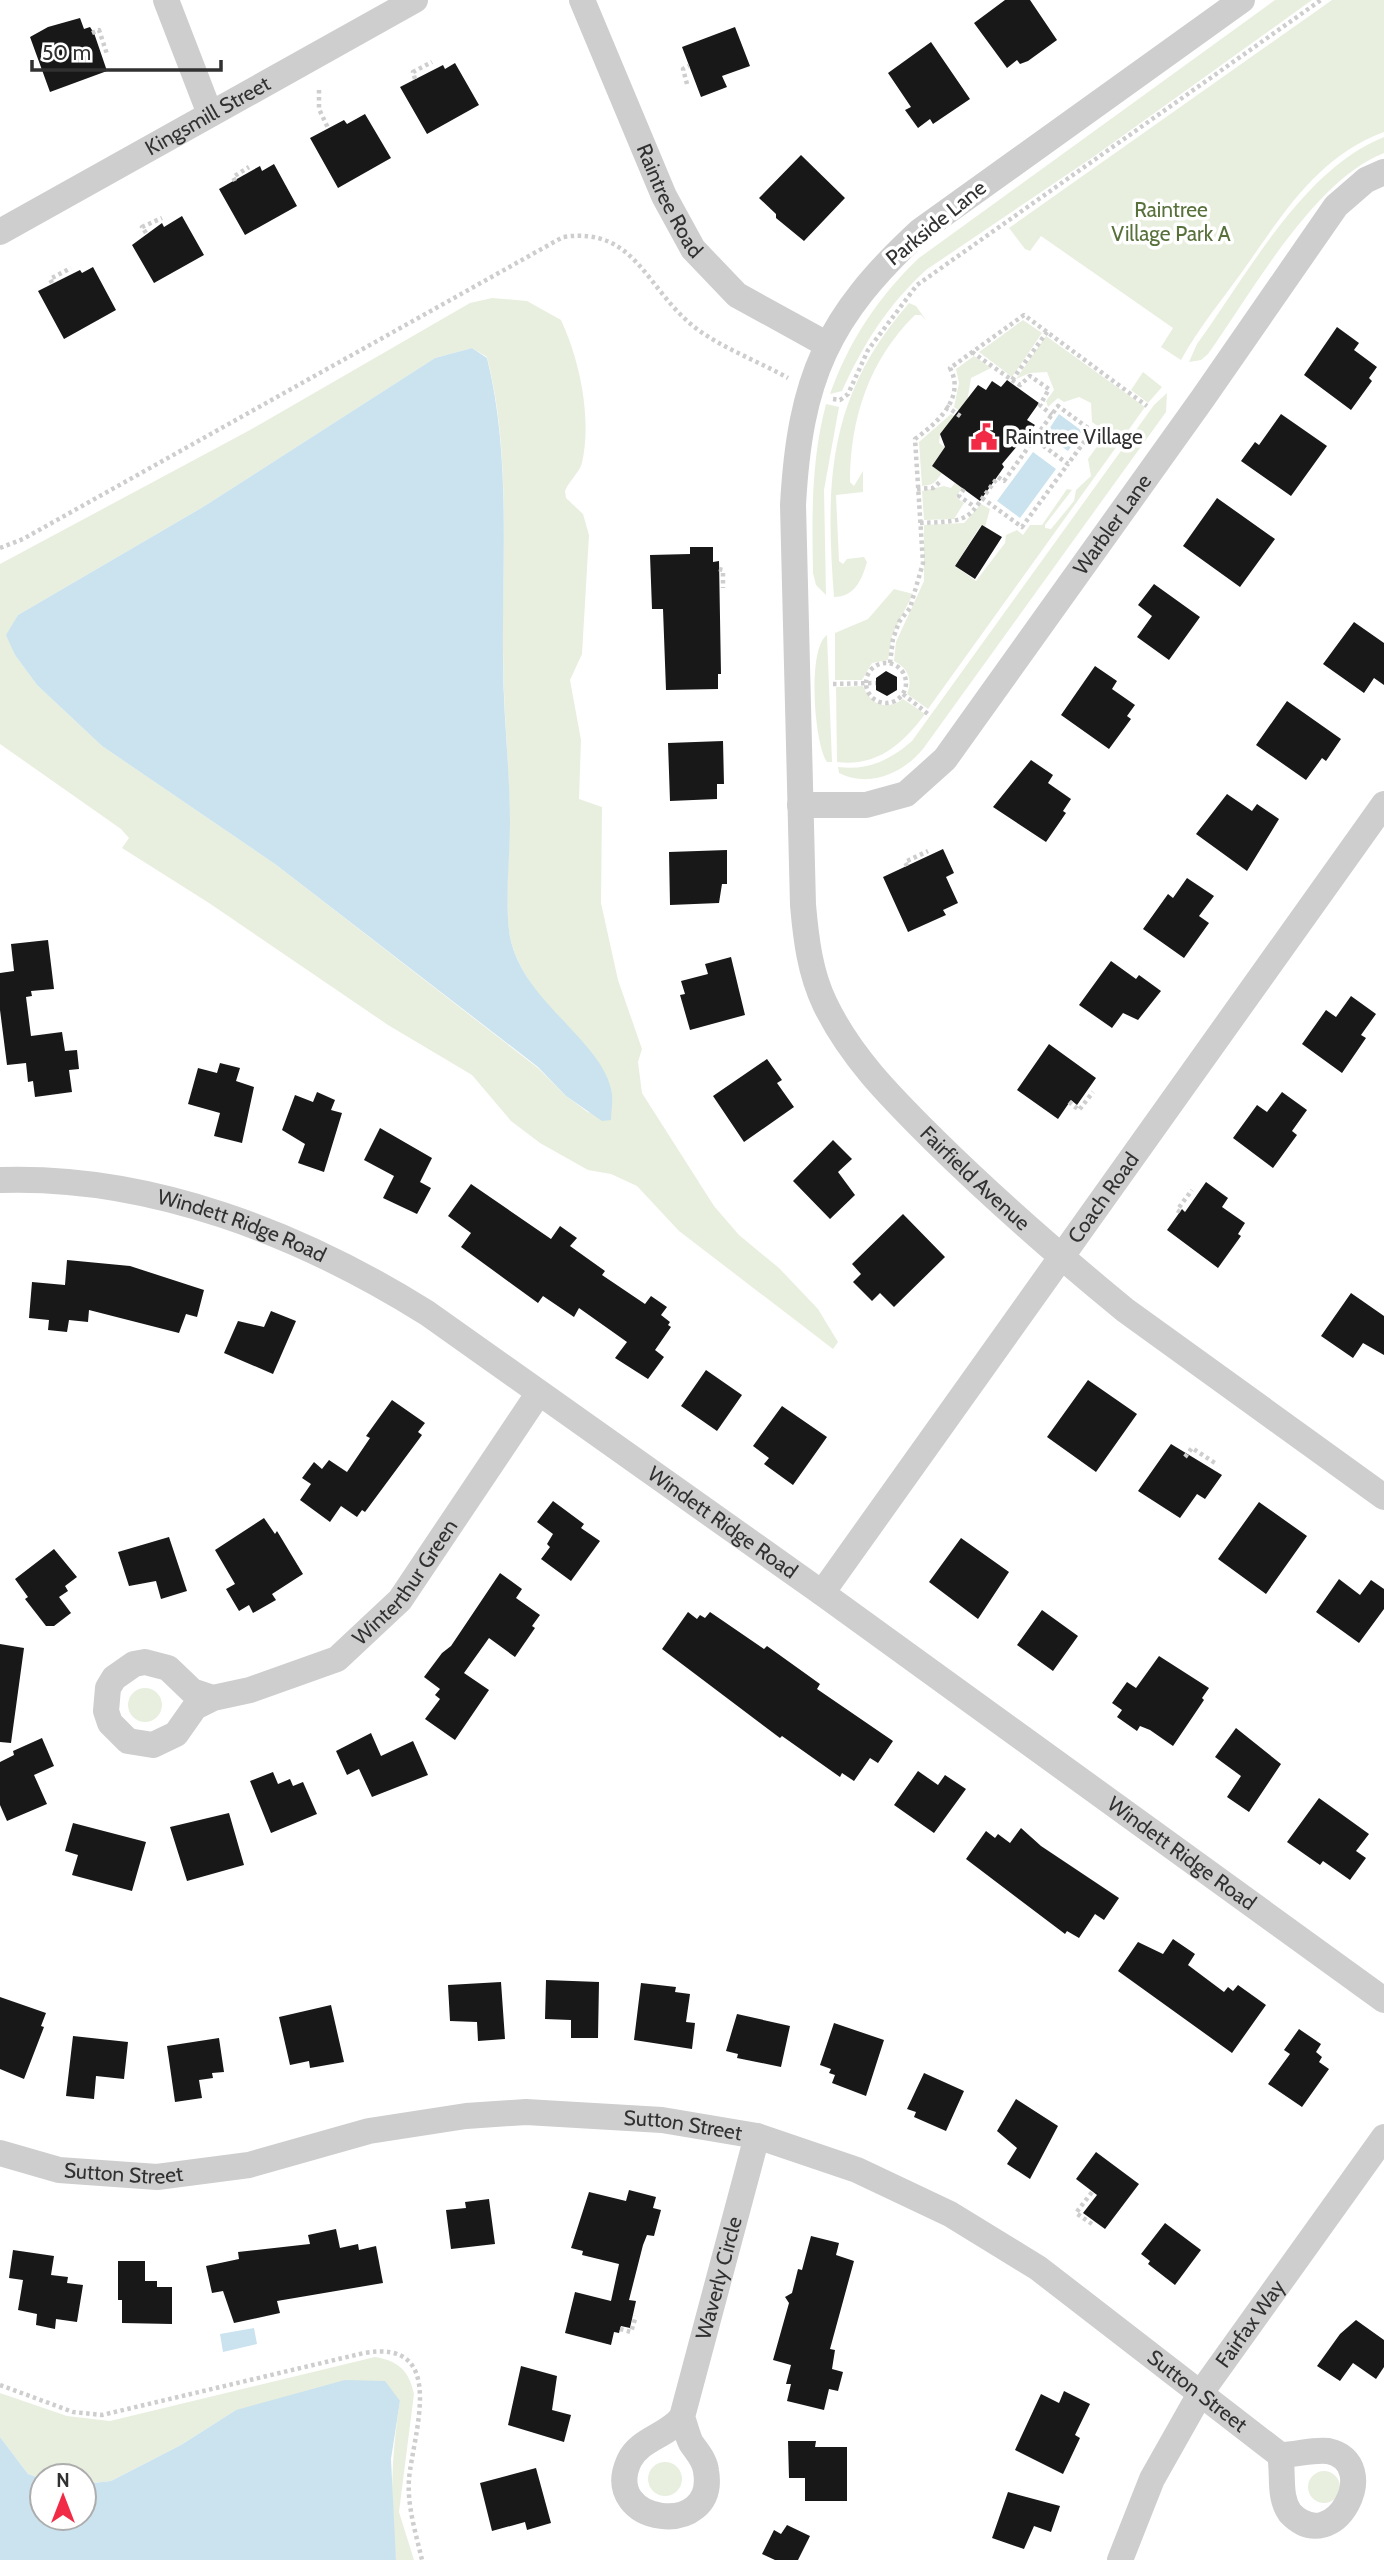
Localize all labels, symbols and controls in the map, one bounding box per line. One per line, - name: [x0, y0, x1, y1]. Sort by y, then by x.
- scale bar: [32, 28, 220, 72]
- text: 50 m: [42, 40, 91, 65]
- street label: Kingsmill Street: [141, 71, 274, 160]
- street label: Raintree Road: [632, 140, 708, 263]
- street label: Parkside Lane: [881, 175, 991, 270]
- park label: Raintree Village Park A: [1111, 197, 1231, 246]
- public building icon: Raintree Village: [969, 422, 999, 452]
- place label: Raintree Village: [1005, 424, 1143, 449]
- street label: Warbler Lane: [1068, 469, 1157, 579]
- street label: Fairfield Avenue: [915, 1121, 1035, 1235]
- street label: Coach Road: [1062, 1147, 1144, 1248]
- street label: Windett Ridge Road: [155, 1184, 330, 1267]
- street label: Windett Ridge Road: [643, 1461, 802, 1584]
- street label: Winterthur Green: [347, 1514, 462, 1650]
- street label: Windett Ridge Road: [1103, 1791, 1261, 1915]
- street label: Sutton Street: [623, 2105, 744, 2145]
- street label: Sutton Street: [63, 2157, 184, 2189]
- street label: Waverly Circle: [690, 2213, 747, 2342]
- street label: Fairfax Way: [1210, 2275, 1290, 2372]
- street label: Sutton Street: [1143, 2344, 1252, 2437]
- north arrow: [28, 2462, 98, 2532]
- text: N: [56, 2469, 70, 2492]

